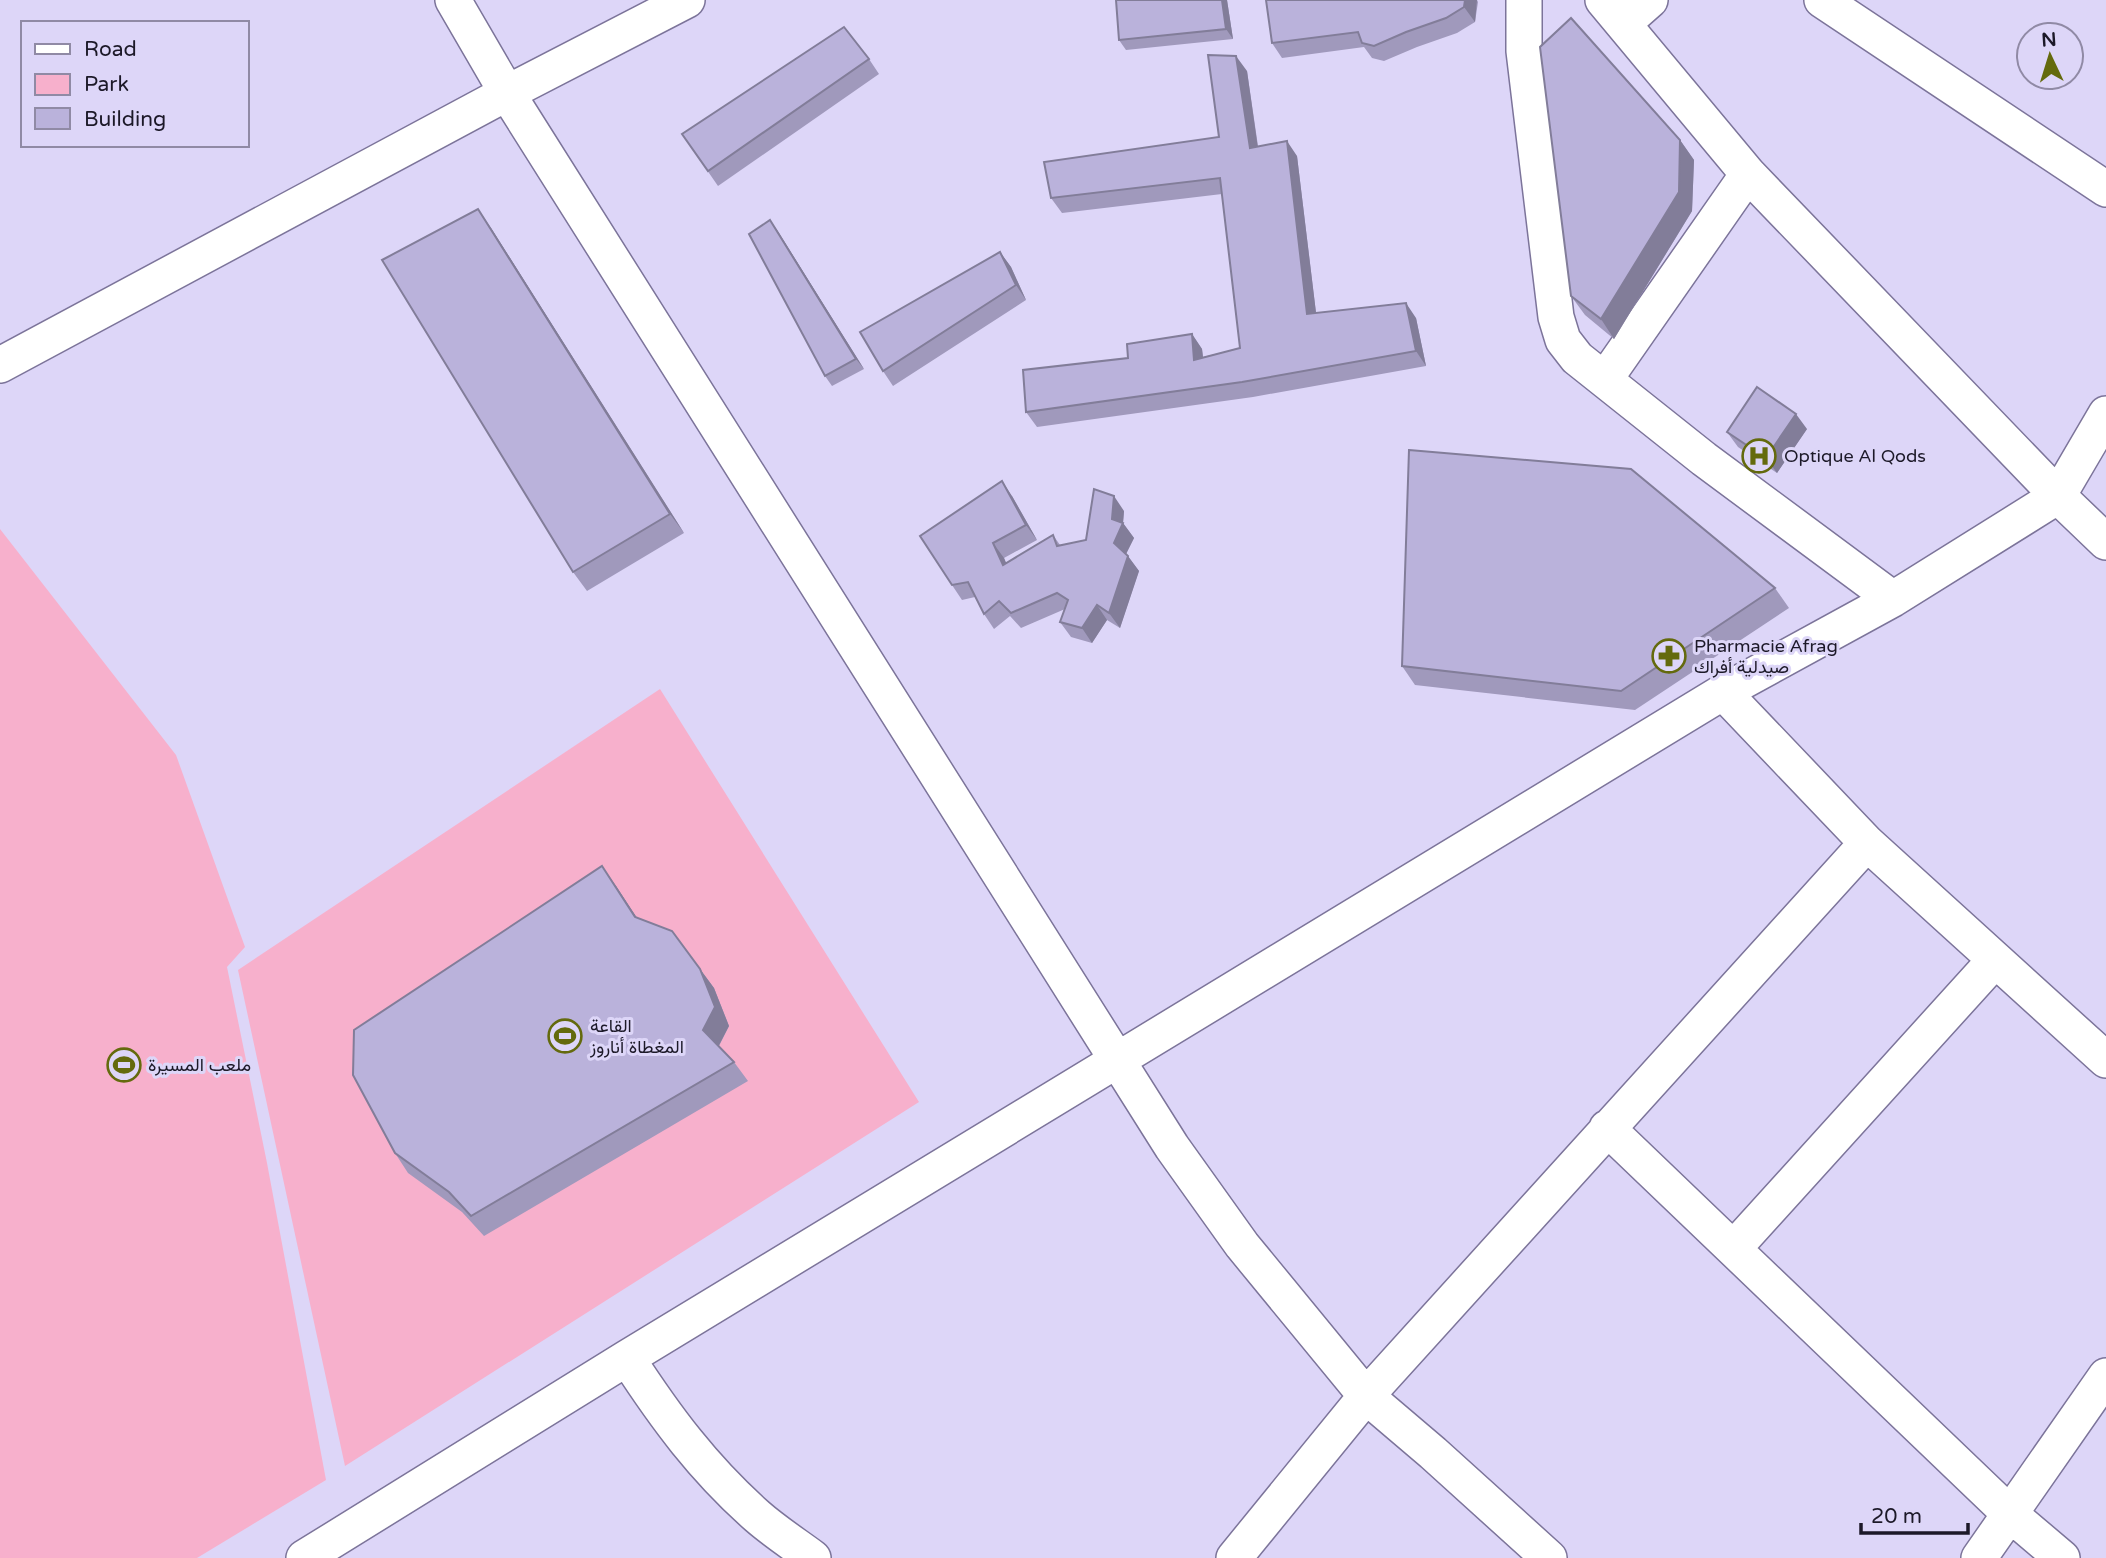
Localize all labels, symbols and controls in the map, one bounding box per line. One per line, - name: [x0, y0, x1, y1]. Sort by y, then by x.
- legend: [21, 21, 248, 147]
- north arrow: [2015, 21, 2085, 91]
- text: N: [2041, 29, 2057, 52]
- text: Road: [84, 37, 137, 62]
- text: Park: [84, 72, 129, 97]
- text: Building: [84, 107, 166, 132]
- hospital icon: Optique Al Qods: [1740, 437, 1778, 475]
- place label: Optique Al Qods: [1784, 445, 1926, 467]
- place label: Pharmacie Afrag صيدلية أفراك: [1694, 635, 1838, 678]
- pharmacy icon: Pharmacie Afrag صيدلية أفراك: [1650, 637, 1688, 675]
- place label: القاعة المغطاة أناروز: [589, 1015, 684, 1058]
- sports icon: القاعة المغطاة أناروز: [546, 1017, 584, 1055]
- sports icon: ملعب المسيرة: [105, 1046, 143, 1084]
- place label: ملعب المسيرة: [148, 1054, 251, 1076]
- scale bar: [1861, 1492, 1968, 1536]
- text: 20 m: [1871, 1504, 1922, 1529]

